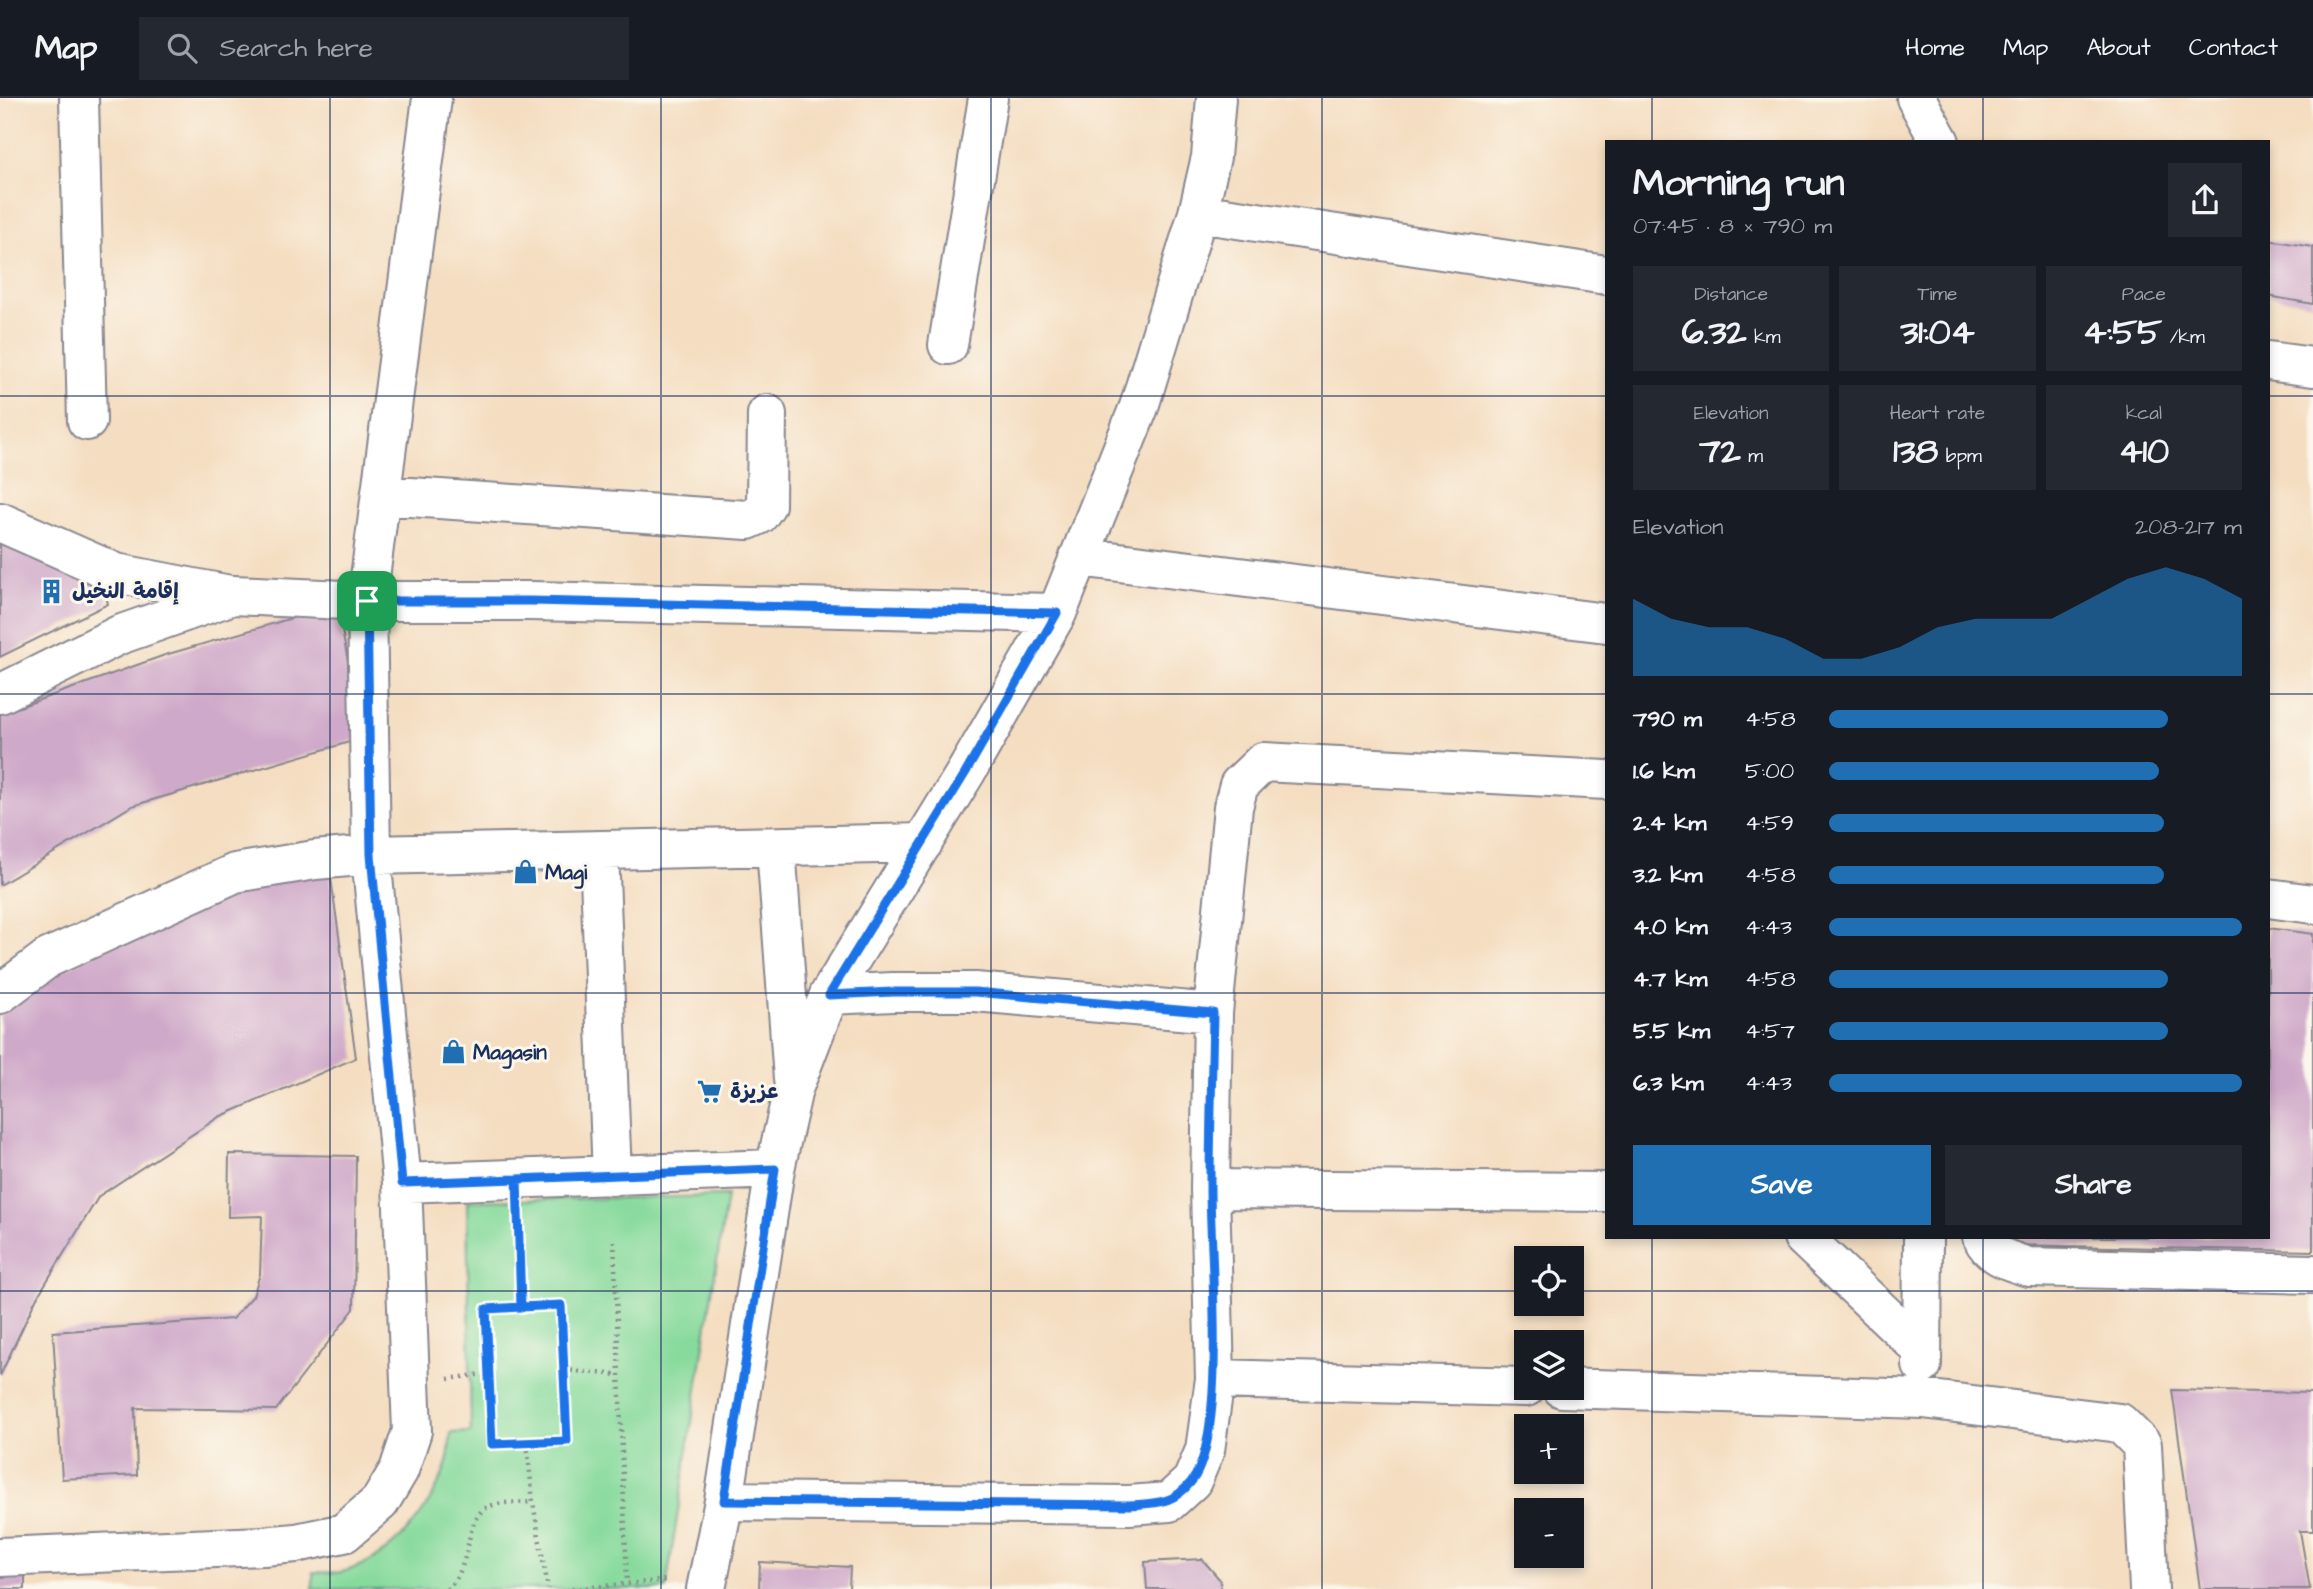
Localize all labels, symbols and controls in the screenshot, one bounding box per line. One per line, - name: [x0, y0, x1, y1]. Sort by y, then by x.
- search box: [139, 17, 629, 80]
- text: Map: [35, 25, 97, 71]
- icon: search: [163, 29, 201, 67]
- text: Search here: [219, 30, 373, 66]
- text: Home: [1905, 31, 1965, 65]
- text: Map: [2003, 31, 2048, 65]
- text: About: [2086, 31, 2151, 65]
- text: Contact: [2189, 31, 2278, 65]
- text: Morning run: [1633, 158, 1845, 210]
- button: share: [2168, 163, 2242, 237]
- text: 07:45 · 8 × 790 m: [1633, 210, 1832, 242]
- text: Distance: [1694, 281, 1768, 308]
- text: Time: [1918, 281, 1957, 308]
- text: Pace: [2122, 281, 2166, 308]
- text: 6.32: [1682, 308, 1746, 357]
- text: 31:04: [1900, 308, 1975, 357]
- text: 4:55: [2083, 308, 2162, 357]
- text: km: [1746, 324, 1781, 351]
- text: /km: [2162, 324, 2205, 351]
- text: Elevation: [1694, 400, 1769, 427]
- text: Heart rate: [1890, 400, 1985, 427]
- text: kcal: [2126, 400, 2162, 427]
- text: 72: [1699, 427, 1741, 476]
- text: 138: [1893, 427, 1938, 476]
- text: 410: [2119, 427, 2169, 476]
- text: m: [1741, 443, 1763, 470]
- text: bpm: [1938, 443, 1982, 470]
- text: Elevation: [1633, 511, 1724, 543]
- text: 208–217 m: [2135, 511, 2242, 543]
- pin: [337, 571, 397, 631]
- building icon: إقامة النخيل: [38, 577, 66, 605]
- place label: إقامة النخيل: [72, 577, 179, 606]
- icon: arrive: [348, 582, 386, 620]
- text: 790 m: [1633, 703, 1702, 735]
- text: 4:58: [1745, 703, 1796, 735]
- text: 1.6 km: [1633, 755, 1695, 787]
- text: 5:00: [1745, 755, 1794, 787]
- text: 2.4 km: [1633, 807, 1706, 839]
- text: 4:59: [1745, 807, 1794, 839]
- shop icon: Magi: [511, 858, 539, 886]
- place label: Magi: [545, 858, 588, 889]
- text: 3.2 km: [1633, 859, 1702, 891]
- text: 4:58: [1745, 859, 1796, 891]
- text: 4.0 km: [1633, 911, 1708, 943]
- text: 4:43: [1745, 911, 1792, 943]
- text: 4.7 km: [1633, 963, 1707, 995]
- text: 4:58: [1745, 963, 1796, 995]
- text: 5.5 km: [1633, 1015, 1710, 1047]
- text: 4:57: [1745, 1015, 1795, 1047]
- shop icon: Magasin: [439, 1038, 467, 1066]
- place label: Magasin: [473, 1038, 547, 1069]
- text: 6.3 km: [1633, 1067, 1704, 1099]
- text: 4:43: [1745, 1067, 1792, 1099]
- supermarket icon: عزيزة: [696, 1077, 724, 1105]
- place label: عزيزة: [730, 1077, 778, 1106]
- button: Save: [1633, 1145, 1931, 1225]
- button: Share: [1945, 1145, 2242, 1225]
- map controls: [1514, 1246, 1584, 1568]
- button: locate: [1514, 1246, 1584, 1316]
- button: layers: [1514, 1330, 1584, 1400]
- button: +: [1514, 1414, 1584, 1484]
- button: −: [1514, 1498, 1584, 1568]

